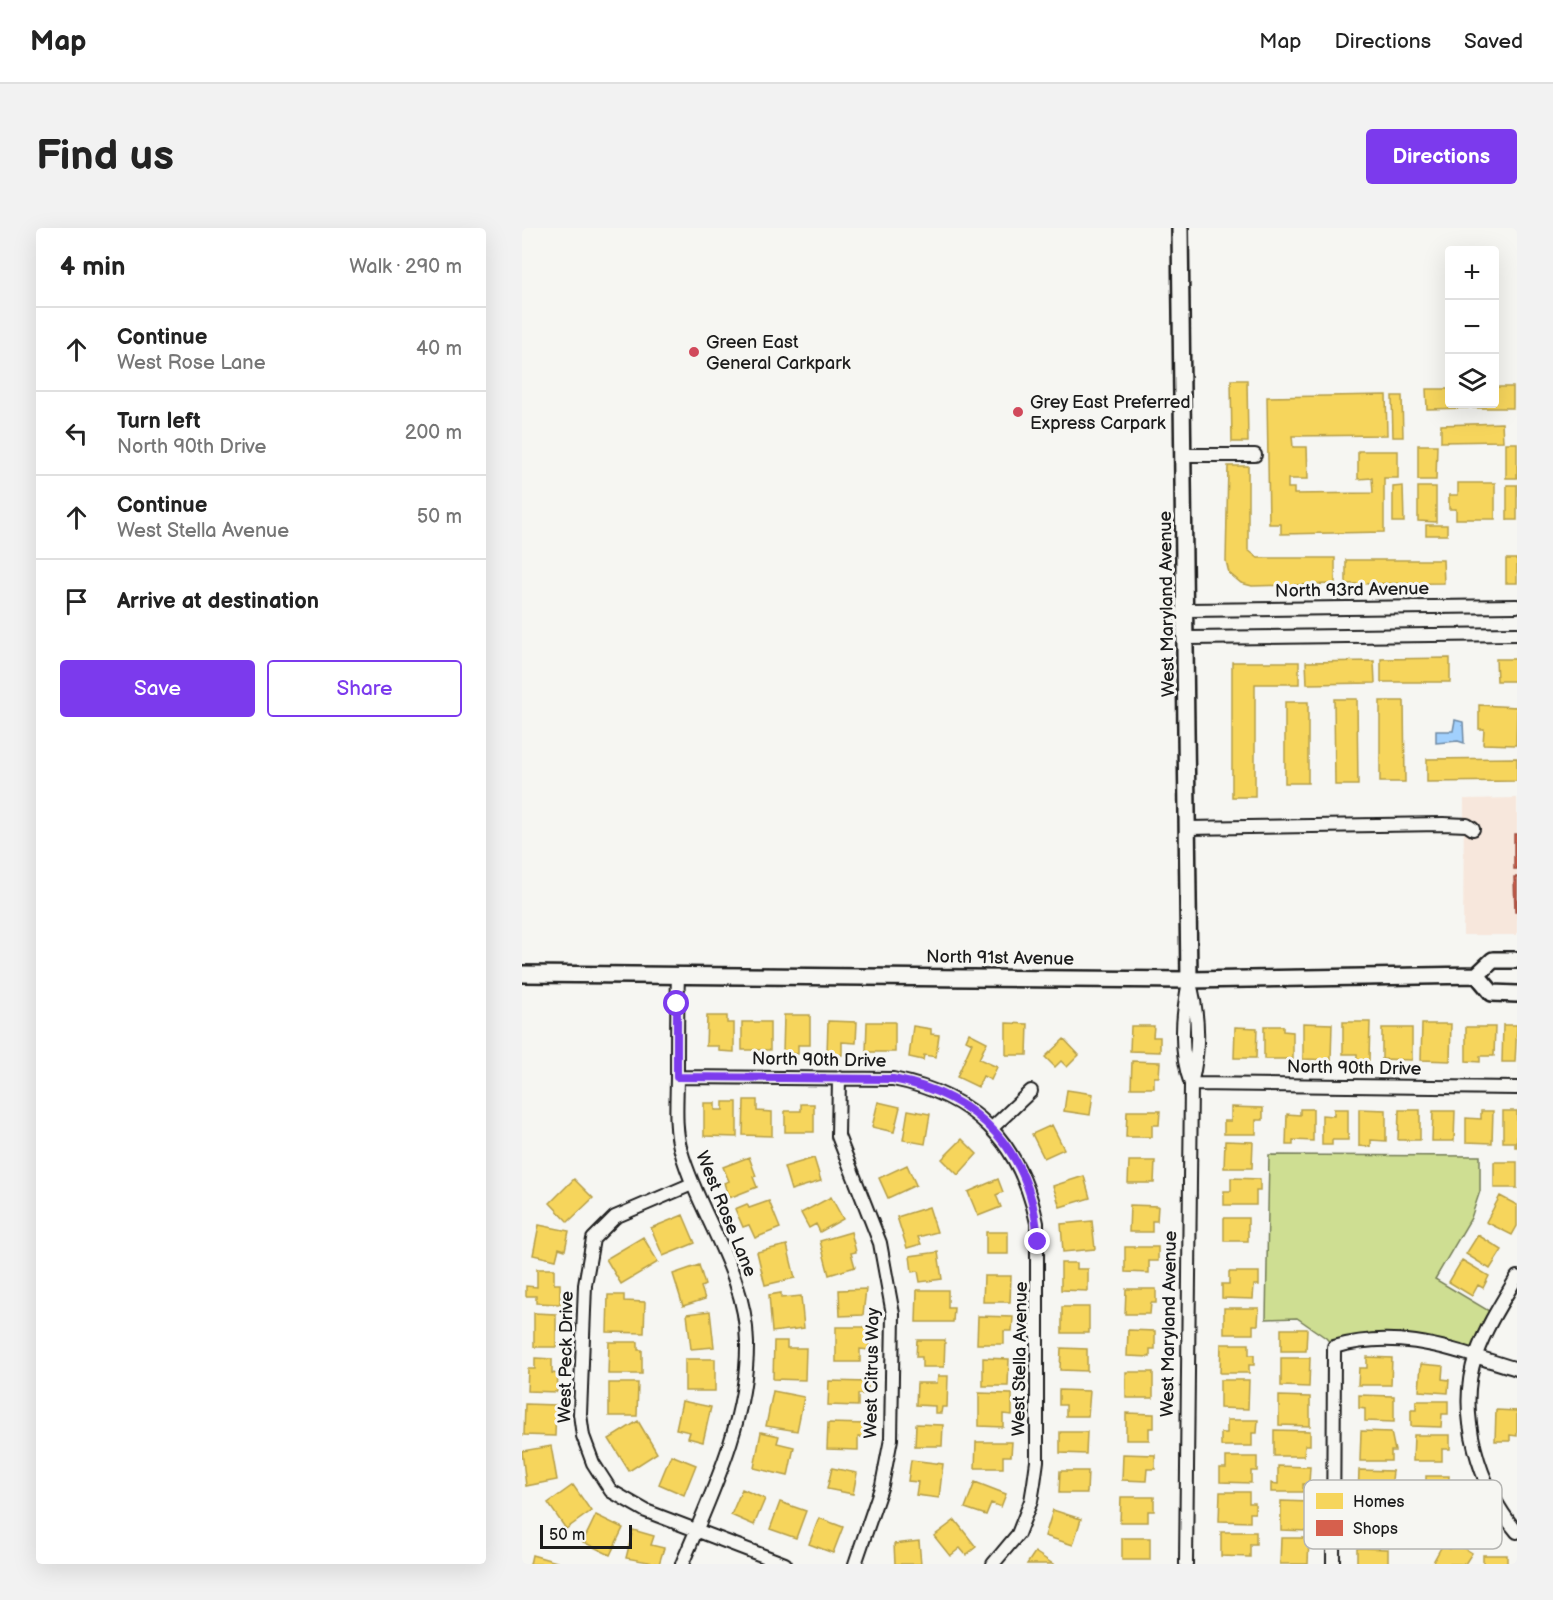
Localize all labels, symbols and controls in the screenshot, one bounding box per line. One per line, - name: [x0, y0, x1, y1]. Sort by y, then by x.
- text: Map: [30, 25, 86, 58]
- text: Map: [1259, 29, 1302, 54]
- text: Directions: [1335, 29, 1431, 54]
- text: Saved: [1464, 29, 1523, 54]
- button: Directions: [1366, 129, 1517, 184]
- text: Find us: [36, 131, 174, 182]
- map controls: [1445, 246, 1499, 408]
- button: +: [1445, 246, 1499, 300]
- text: 4 min: [60, 252, 125, 283]
- text: Walk · 290 m: [349, 255, 462, 279]
- button: −: [1445, 300, 1499, 354]
- text: Continue: [117, 324, 207, 351]
- place label: Green East General Carkpark: [706, 332, 851, 374]
- icon: ahead: [60, 333, 93, 366]
- text: 40 m: [416, 337, 462, 361]
- marker: Green East General Carkpark: [687, 345, 701, 359]
- text: West Rose Lane: [117, 351, 266, 375]
- button: layers: [1445, 354, 1499, 408]
- place label: Grey East Preferred Express Carpark: [1030, 392, 1191, 434]
- marker: Grey East Preferred Express Carpark: [1011, 405, 1025, 419]
- text: Turn left: [117, 408, 201, 435]
- icon: left: [60, 417, 93, 450]
- text: 200 m: [405, 421, 462, 445]
- text: North 90th Drive: [117, 435, 266, 459]
- text: Continue: [117, 492, 207, 519]
- icon: ahead: [60, 501, 93, 534]
- text: 50 m: [417, 505, 462, 529]
- street label: West Maryland Avenue: [1155, 510, 1179, 697]
- text: West Stella Avenue: [117, 519, 289, 543]
- street label: North 93rd Avenue: [1275, 578, 1429, 602]
- icon: arrive: [60, 585, 93, 618]
- text: Arrive at destination: [117, 588, 319, 615]
- button: Save: [60, 660, 255, 717]
- button: Share: [267, 660, 462, 717]
- street label: North 91st Avenue: [926, 946, 1074, 970]
- route start: [663, 990, 689, 1016]
- street label: North 90th Drive: [752, 1048, 887, 1072]
- street label: North 90th Drive: [1287, 1056, 1422, 1080]
- street label: West Rose Lane: [691, 1148, 761, 1280]
- route end: [1024, 1228, 1050, 1254]
- street label: West Maryland Avenue: [1157, 1230, 1181, 1417]
- street label: West Stella Avenue: [1008, 1281, 1032, 1437]
- street label: West Peck Drive: [554, 1290, 578, 1423]
- street label: West Citrus Way: [860, 1306, 884, 1439]
- legend: [1304, 1480, 1502, 1549]
- text: Homes: [1353, 1493, 1405, 1512]
- text: Shops: [1353, 1520, 1398, 1539]
- scale bar: [540, 1522, 632, 1550]
- text: 50 m: [549, 1526, 585, 1545]

